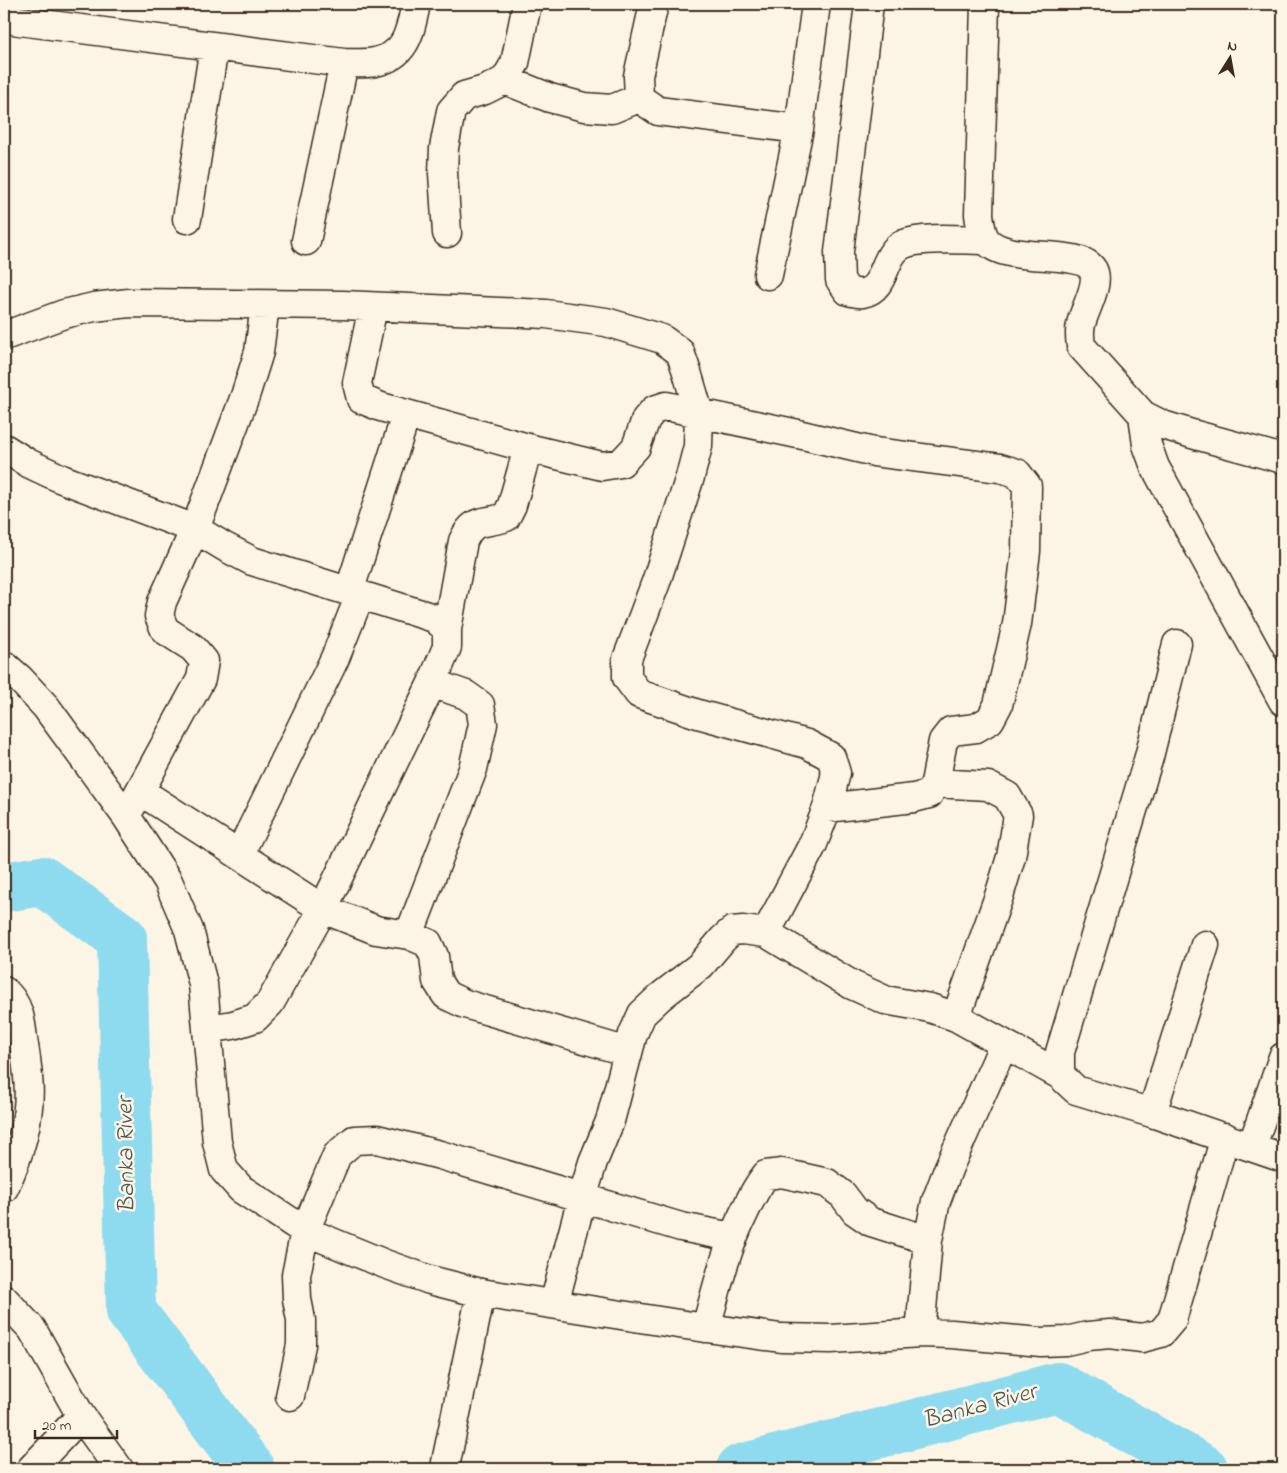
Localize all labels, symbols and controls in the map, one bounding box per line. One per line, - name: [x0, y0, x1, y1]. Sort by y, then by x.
- north arrow: [1204, 32, 1254, 82]
- text: N: [1226, 36, 1239, 58]
- water label: Banka River: [108, 1094, 146, 1213]
- water label: Banka River: [919, 1374, 1043, 1439]
- scale bar: [35, 1408, 118, 1440]
- text: 20 m: [42, 1415, 72, 1437]

